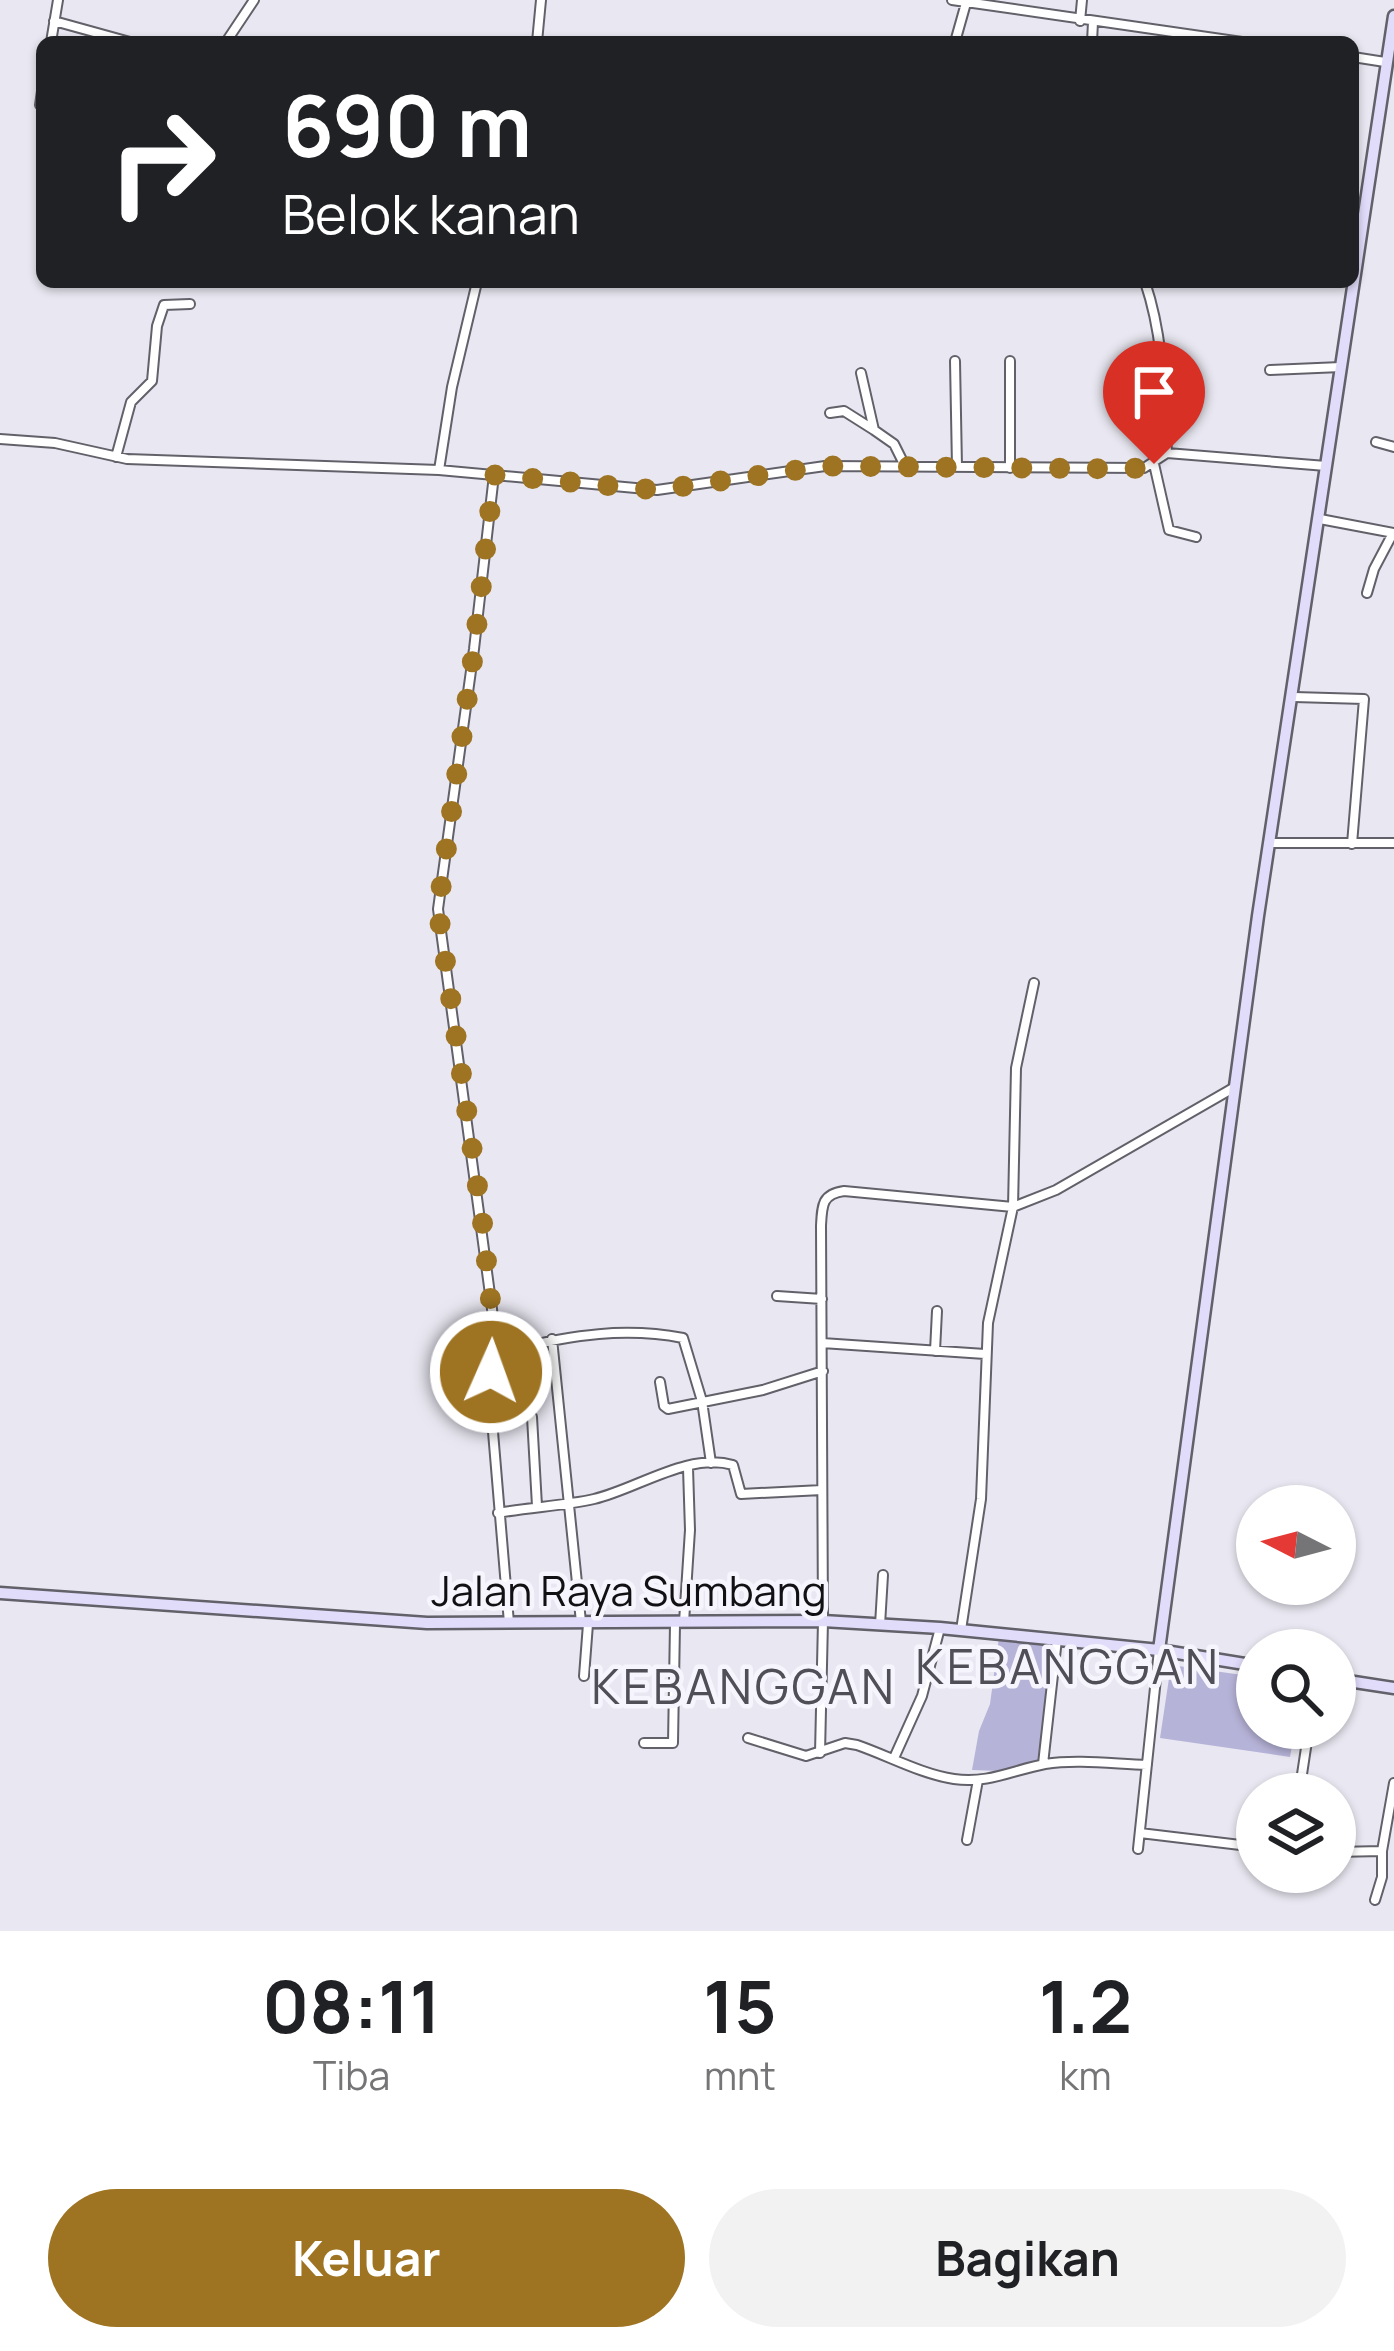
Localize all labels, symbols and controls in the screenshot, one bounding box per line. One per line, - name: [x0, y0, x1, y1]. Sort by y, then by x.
- text: 690 m: [282, 67, 532, 182]
- icon: right: [84, 84, 240, 240]
- text: Belok kanan: [282, 176, 580, 250]
- pin: [1103, 341, 1205, 464]
- icon: arrive: [1121, 359, 1187, 425]
- position arrow: [428, 1309, 554, 1435]
- north arrow: [1236, 1485, 1356, 1605]
- map controls: [1236, 1485, 1356, 1893]
- street label: Jalan Raya Sumbang: [431, 1561, 827, 1619]
- button: search: [1236, 1629, 1356, 1749]
- district label: KEBANGGAN: [915, 1633, 1221, 1698]
- district label: KEBANGGAN: [591, 1653, 897, 1718]
- button: layers: [1236, 1773, 1356, 1893]
- text: 08:11: [262, 1956, 441, 2055]
- text: 15: [703, 1956, 777, 2055]
- text: 1.2: [1039, 1956, 1132, 2055]
- text: Tiba: [313, 2048, 390, 2102]
- text: mnt: [704, 2048, 776, 2102]
- text: km: [1059, 2048, 1112, 2102]
- button: Keluar: [48, 2189, 685, 2327]
- button: Bagikan: [709, 2189, 1346, 2327]

